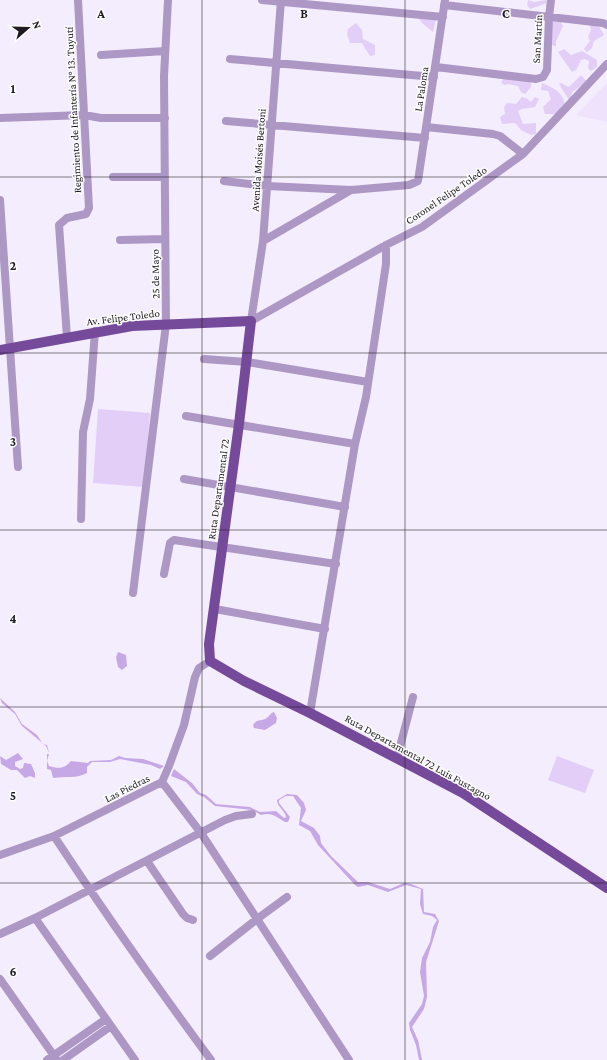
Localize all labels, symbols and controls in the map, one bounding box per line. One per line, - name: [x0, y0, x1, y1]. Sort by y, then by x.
- text: A: [96, 6, 105, 21]
- text: B: [300, 6, 308, 21]
- text: C: [502, 6, 510, 21]
- north arrow: [8, 8, 48, 48]
- street label: San Martín: [530, 14, 544, 64]
- text: N: [30, 19, 44, 31]
- street label: Regimiento de Infantería N° 13. Tuyutí: [63, 25, 84, 194]
- street label: La Paloma: [412, 66, 430, 112]
- text: 1: [11, 81, 16, 96]
- street label: Avenida Moisés Bertoni: [248, 108, 268, 212]
- street label: Coronel Felipe Toledo: [403, 163, 490, 227]
- street label: 25 de Mayo: [149, 248, 162, 299]
- text: 2: [10, 258, 17, 273]
- street label: Av. Felipe Toledo: [86, 306, 161, 328]
- text: 3: [10, 434, 16, 449]
- street label: Ruta Departamental 72: [205, 438, 232, 540]
- text: 4: [9, 611, 17, 626]
- street label: Ruta Departamental 72 Luis Fustagno: [342, 712, 494, 803]
- street label: Las Piedras: [102, 772, 152, 804]
- text: 5: [10, 788, 16, 803]
- text: 6: [9, 964, 17, 979]

